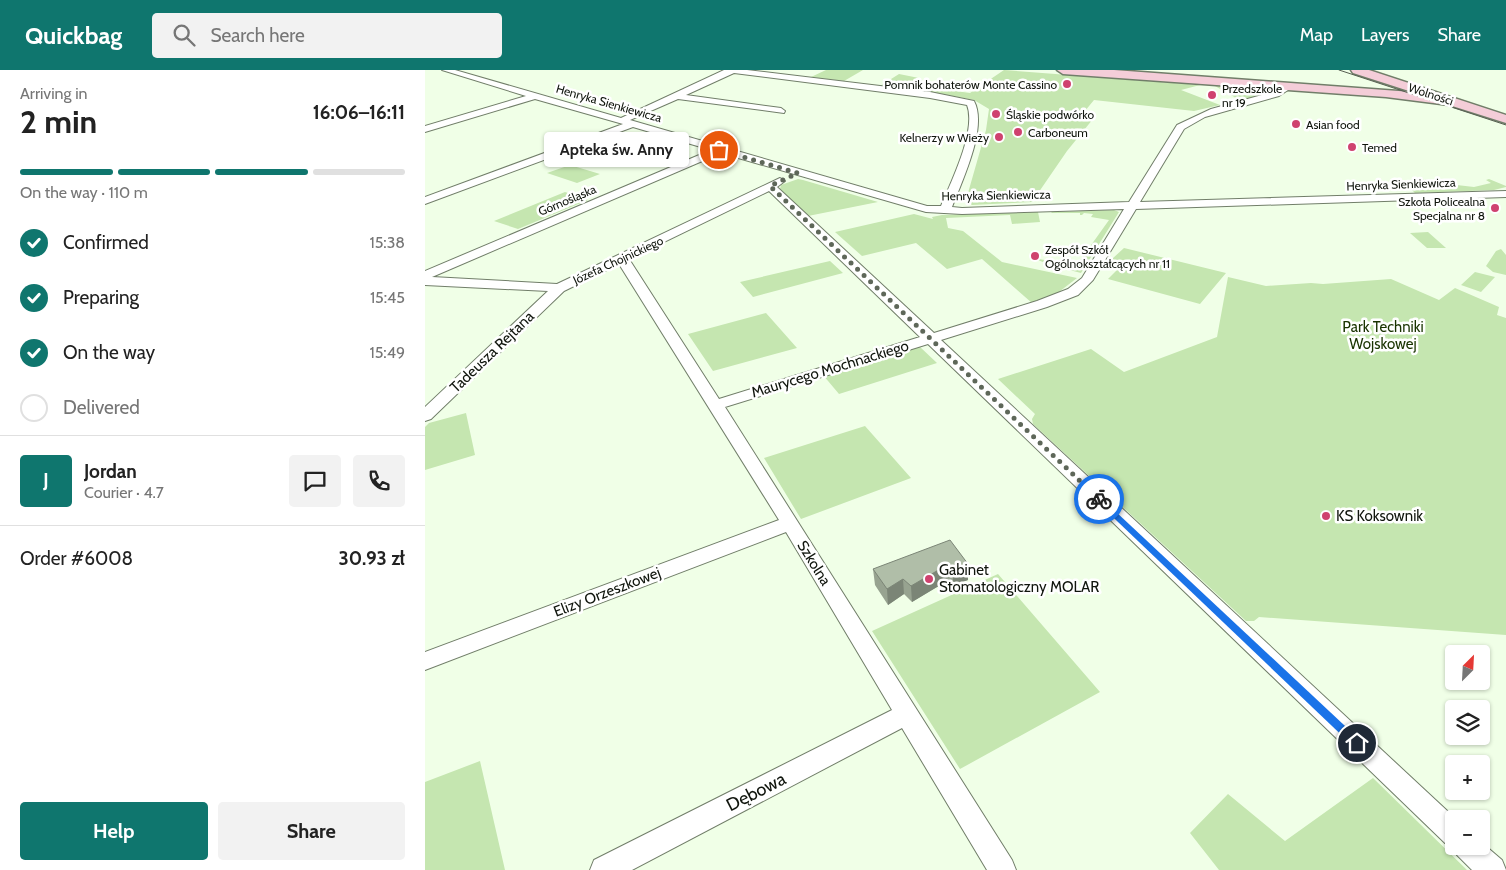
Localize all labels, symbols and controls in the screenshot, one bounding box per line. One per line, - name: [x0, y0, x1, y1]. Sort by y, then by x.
- search box: [152, 13, 502, 58]
- text: Quickbag: [25, 21, 122, 50]
- icon: search: [170, 21, 198, 49]
- text: Search here: [210, 24, 305, 47]
- text: Map: [1300, 24, 1333, 46]
- text: Layers: [1361, 24, 1410, 46]
- text: Share: [1438, 24, 1481, 46]
- place label: Pomnik bohaterów Monte Cassino: [884, 77, 1057, 92]
- marker: Pomnik bohaterów Monte Cassino: [1061, 78, 1073, 90]
- street label: Wolności: [1407, 80, 1455, 108]
- street label: Henryka Sienkiewicza: [554, 81, 664, 125]
- place label: Przedszkole nr 19: [1222, 81, 1282, 110]
- text: Arriving in: [20, 84, 87, 103]
- marker: Przedszkole nr 19: [1206, 89, 1218, 101]
- text: 16:06–16:11: [313, 101, 405, 124]
- text: 2 min: [20, 102, 97, 141]
- place label: Śląskie podwórko: [1006, 107, 1094, 122]
- marker: Śląskie podwórko: [990, 108, 1002, 120]
- place label: Asian food: [1306, 117, 1360, 132]
- marker: Asian food: [1290, 118, 1302, 130]
- place label: Carboneum: [1028, 125, 1088, 140]
- marker: Carboneum: [1012, 126, 1024, 138]
- pin: [698, 129, 740, 171]
- place label: Kelnerzy w Wieży: [899, 130, 989, 145]
- marker: Kelnerzy w Wieży: [993, 131, 1005, 143]
- callout: Apteka św. Anny: [544, 132, 689, 168]
- icon: bag: [705, 136, 733, 164]
- text: Apteka św. Anny: [560, 140, 673, 159]
- place label: Temed: [1362, 140, 1397, 155]
- marker: Temed: [1346, 141, 1358, 153]
- street label: Henryka Sienkiewicza: [1346, 175, 1456, 193]
- street label: Górnośląska: [536, 181, 598, 219]
- text: On the way · 110 m: [20, 183, 148, 202]
- street label: Henryka Sienkiewicza: [941, 187, 1051, 203]
- place label: Szkoła Policealna Specjalna nr 8: [1398, 194, 1485, 223]
- marker: Szkoła Policealna Specjalna nr 8: [1489, 202, 1501, 214]
- icon: check: [20, 229, 48, 257]
- text: Confirmed: [63, 231, 149, 254]
- street label: Józefa Chojnickiego: [570, 232, 666, 288]
- text: 15:38: [369, 233, 405, 252]
- place label: Zespół Szkół Ogólnokształcących nr 11: [1045, 242, 1170, 271]
- marker: Zespół Szkół Ogólnokształcących nr 11: [1029, 250, 1041, 262]
- icon: check: [20, 284, 48, 312]
- text: Preparing: [63, 286, 139, 309]
- text: 15:45: [370, 288, 405, 307]
- street label: Tadeusza Rejtana: [446, 307, 538, 396]
- park label: Park Techniki Wojskowej: [1342, 318, 1424, 353]
- street label: Maurycego Mochnackiego: [749, 336, 911, 402]
- icon: check: [20, 339, 48, 367]
- text: On the way: [63, 341, 155, 364]
- text: 15:49: [369, 343, 405, 362]
- text: Delivered: [63, 396, 140, 419]
- button: chat: [289, 455, 341, 507]
- button: phone: [353, 455, 405, 507]
- text: Jordan: [84, 460, 137, 483]
- text: J: [43, 469, 49, 492]
- courier: [1074, 474, 1124, 524]
- text: Courier · 4.7: [84, 483, 164, 502]
- icon: bike: [1085, 485, 1113, 513]
- place label: KS Koksownik: [1336, 507, 1423, 525]
- marker: KS Koksownik: [1320, 510, 1332, 522]
- street label: Szkolna: [793, 537, 835, 589]
- text: Order #6008: [20, 547, 133, 570]
- text: 30.93 zł: [339, 547, 405, 570]
- place label: Gabinet Stomatologiczny MOLAR: [939, 561, 1099, 596]
- street label: Elizy Orzeszkowej: [551, 563, 663, 621]
- marker: Gabinet Stomatologiczny MOLAR: [923, 573, 935, 585]
- north arrow: [1445, 645, 1490, 690]
- map controls: [1445, 645, 1490, 855]
- button: layers: [1445, 700, 1490, 745]
- pin: [1336, 722, 1378, 764]
- icon: home: [1343, 729, 1371, 757]
- button: +: [1445, 755, 1490, 800]
- street label: Dębowa: [723, 768, 790, 816]
- button: Help: [20, 802, 208, 860]
- button: Share: [218, 802, 405, 860]
- button: −: [1445, 810, 1490, 855]

